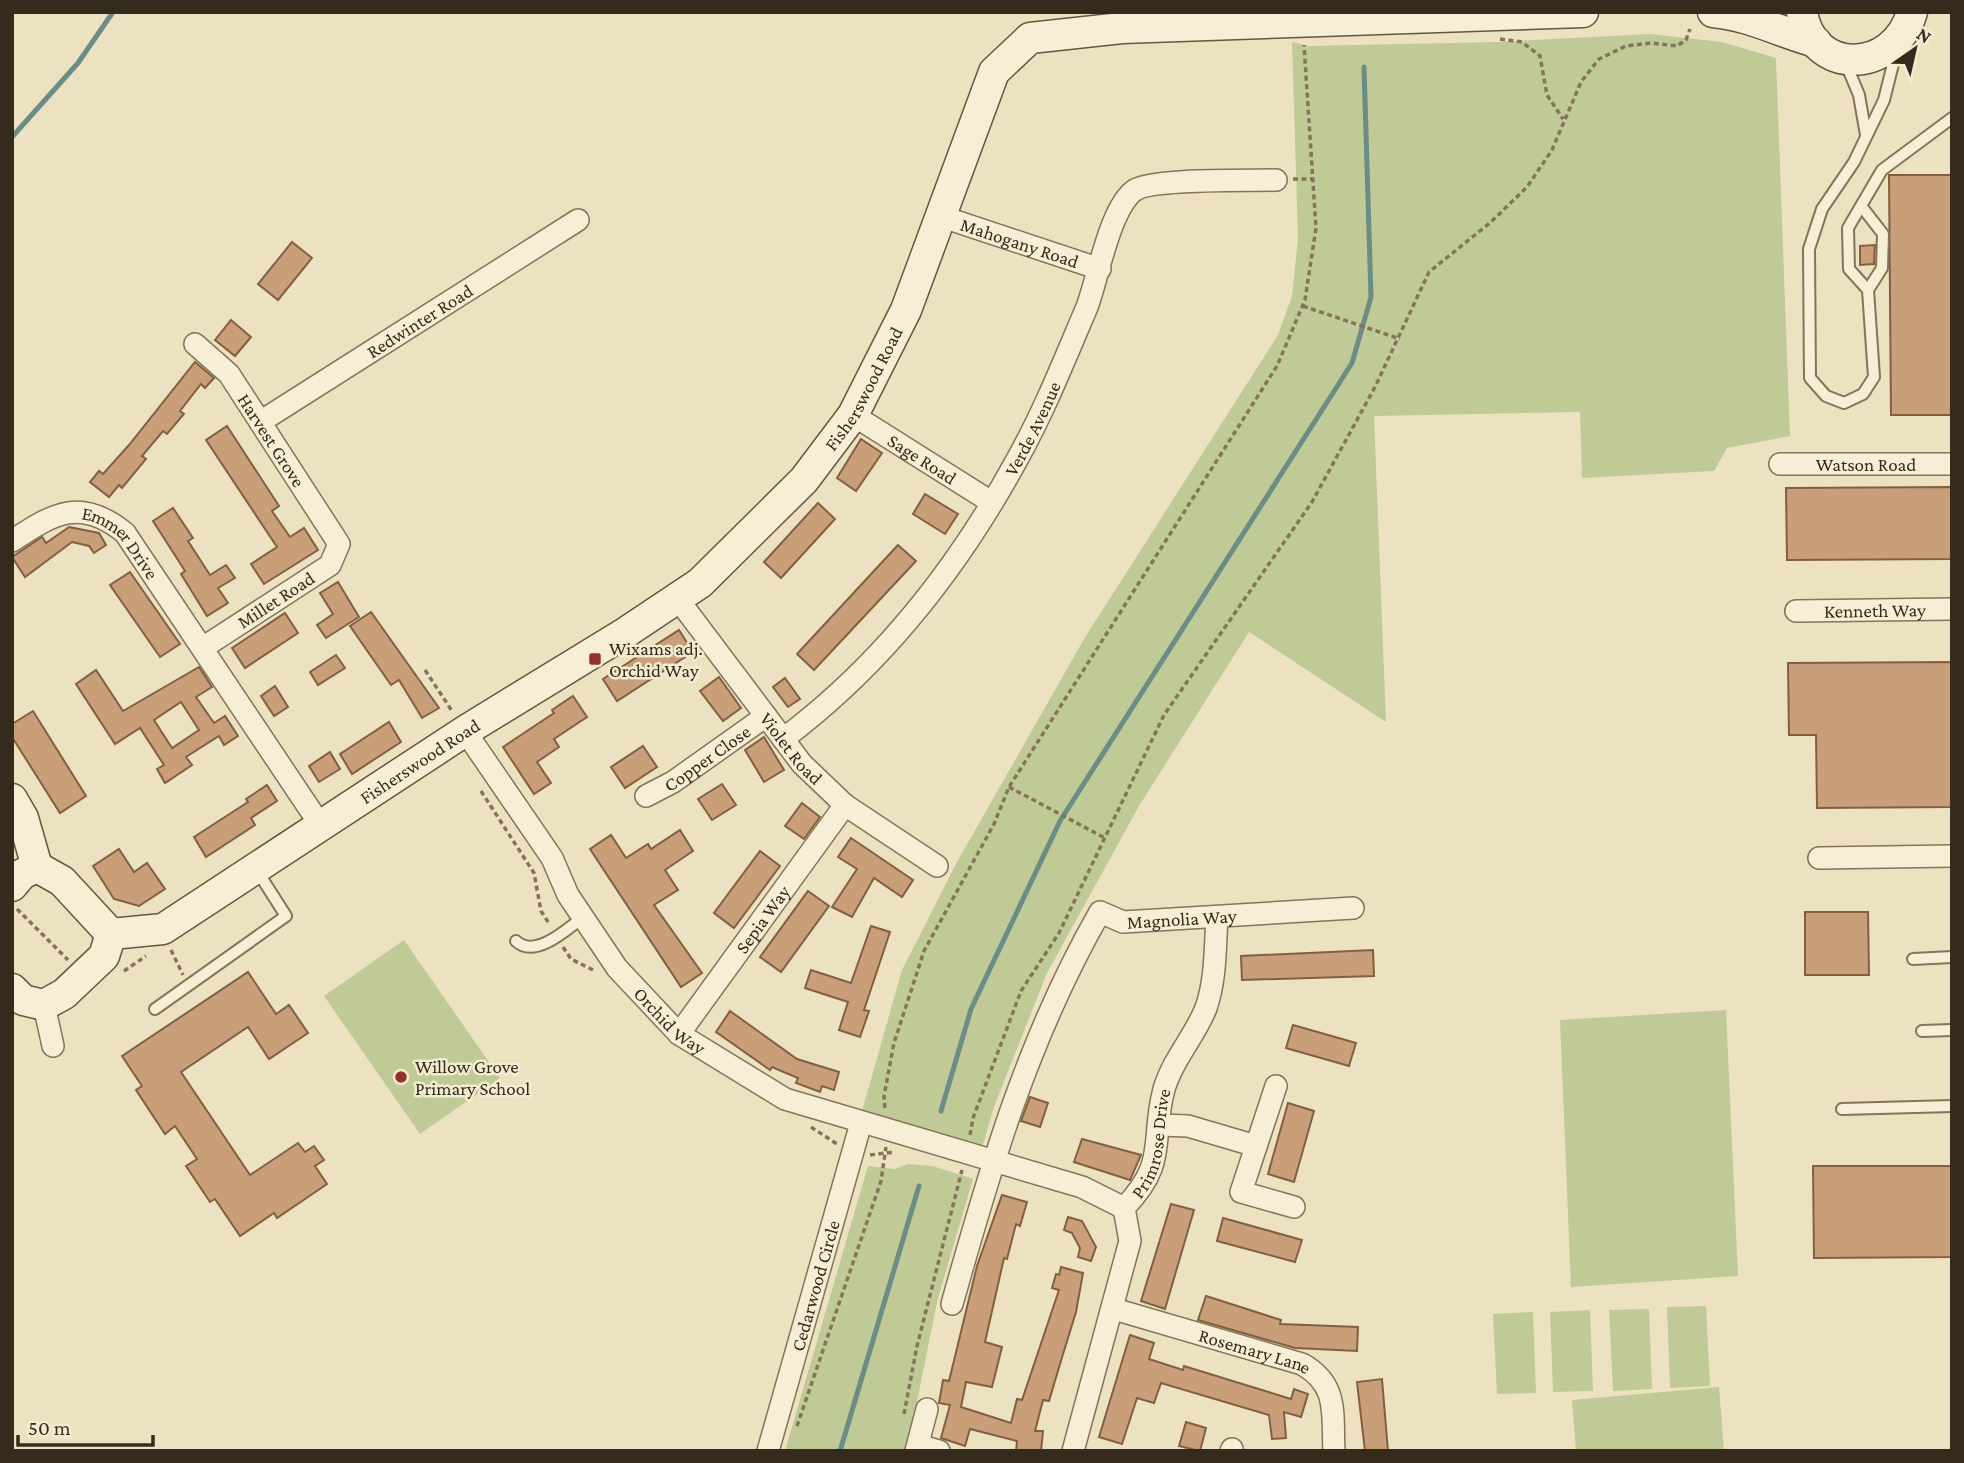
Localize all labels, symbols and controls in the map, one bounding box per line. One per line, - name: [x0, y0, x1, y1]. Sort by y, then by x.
- north arrow: [1880, 14, 1950, 84]
- text: N: [1913, 23, 1936, 48]
- street label: Mahogany Road: [958, 213, 1082, 272]
- street label: Redwinter Road: [363, 279, 476, 362]
- street label: Fisherswood Road: [820, 323, 906, 454]
- street label: Verde Avenue: [1000, 378, 1064, 479]
- street label: Harvest Grove: [234, 389, 310, 491]
- street label: Sage Road: [884, 429, 961, 488]
- street label: Watson Road: [1816, 454, 1916, 475]
- street label: Emmer Drive: [80, 502, 163, 583]
- street label: Millet Road: [234, 567, 318, 633]
- street label: Kenneth Way: [1824, 599, 1926, 621]
- place label: Wixams adj. Orchid Way: [609, 638, 703, 681]
- marker: Wixams adj. Orchid Way: [587, 651, 603, 667]
- street label: Violet Road: [756, 708, 827, 789]
- street label: Fisherswood Road: [356, 714, 483, 808]
- street label: Copper Close: [660, 720, 754, 795]
- street label: Sepia Way: [731, 881, 794, 957]
- street label: Magnolia Way: [1126, 905, 1237, 932]
- street label: Orchid Way: [630, 983, 710, 1058]
- place label: Willow Grove Primary School: [415, 1056, 530, 1099]
- marker: Willow Grove Primary School: [393, 1069, 409, 1085]
- street label: Primrose Drive: [1126, 1086, 1174, 1202]
- street label: Cedarwood Circle: [786, 1218, 843, 1353]
- street label: Rosemary Lane: [1197, 1324, 1315, 1378]
- scale bar: [18, 1404, 152, 1448]
- text: 50 m: [28, 1416, 71, 1440]

